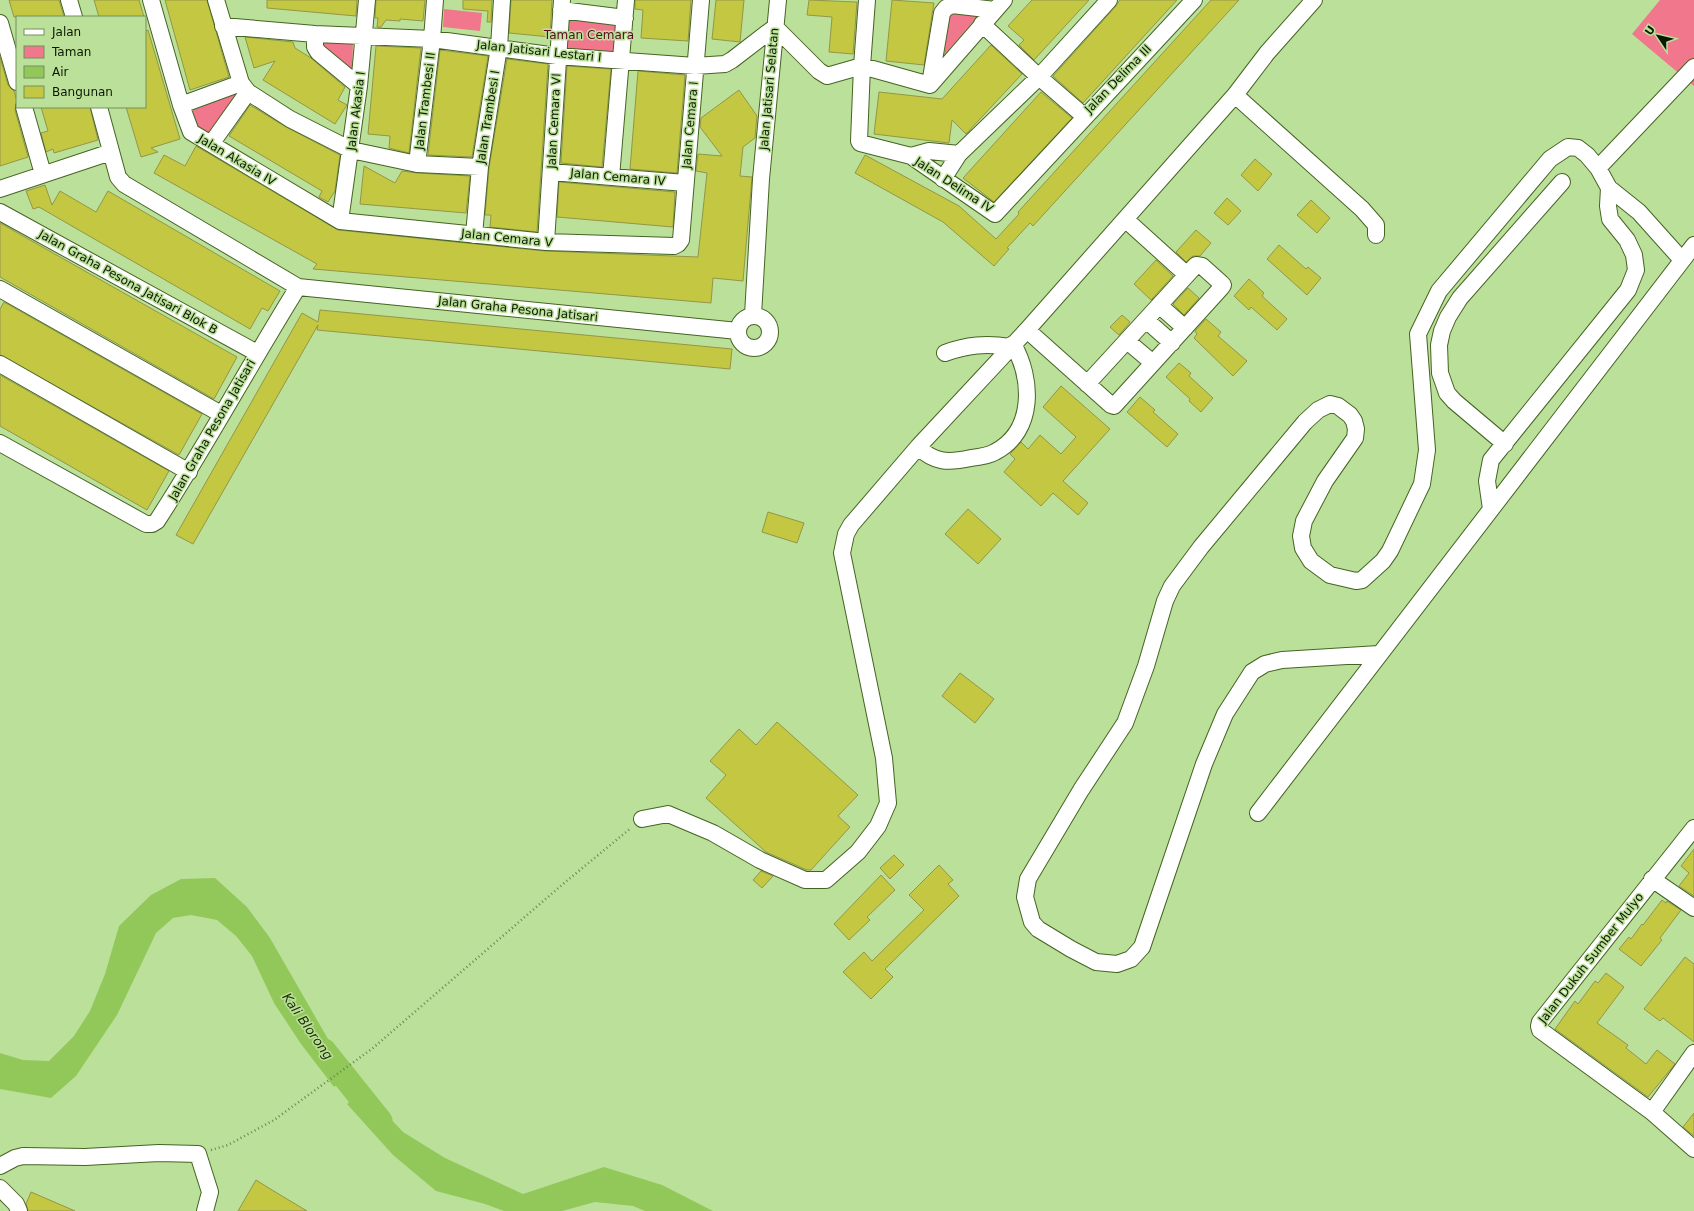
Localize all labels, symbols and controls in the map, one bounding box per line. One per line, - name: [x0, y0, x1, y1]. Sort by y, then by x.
- legend: [16, 16, 146, 108]
- north arrow: [1638, 16, 1678, 56]
- text: U: [1642, 23, 1658, 38]
- text: Jalan: [51, 25, 81, 39]
- street label: Jalan Jatisari Selatan: [757, 27, 781, 152]
- park label: Taman Cemara: [543, 28, 634, 42]
- street label: Jalan Jatisari Lestari I: [475, 37, 602, 65]
- street label: Jalan Delima III: [1081, 42, 1154, 117]
- text: Taman: [51, 45, 91, 59]
- street label: Jalan Trambesi II: [412, 51, 438, 151]
- text: Air: [52, 65, 69, 79]
- street label: Jalan Trambesi I: [474, 69, 502, 166]
- street label: Jalan Akasia I: [344, 71, 368, 152]
- street label: Jalan Cemara VI: [544, 73, 563, 170]
- street label: Jalan Cemara I: [679, 81, 701, 170]
- text: Bangunan: [52, 85, 113, 99]
- street label: Jalan Akasia IV: [195, 131, 279, 189]
- street label: Jalan Delima IV: [911, 154, 997, 216]
- street label: Jalan Cemara IV: [569, 166, 667, 188]
- street label: Jalan Graha Pesona Jatisari Blok B: [35, 226, 220, 337]
- street label: Jalan Cemara V: [459, 226, 554, 250]
- street label: Jalan Graha Pesona Jatisari: [436, 294, 599, 324]
- street label: Jalan Graha Pesona Jatisari: [165, 357, 258, 504]
- street label: Jalan Dukuh Sumber Mulyo: [1535, 890, 1646, 1027]
- water label: Kali Blorong: [279, 990, 336, 1062]

